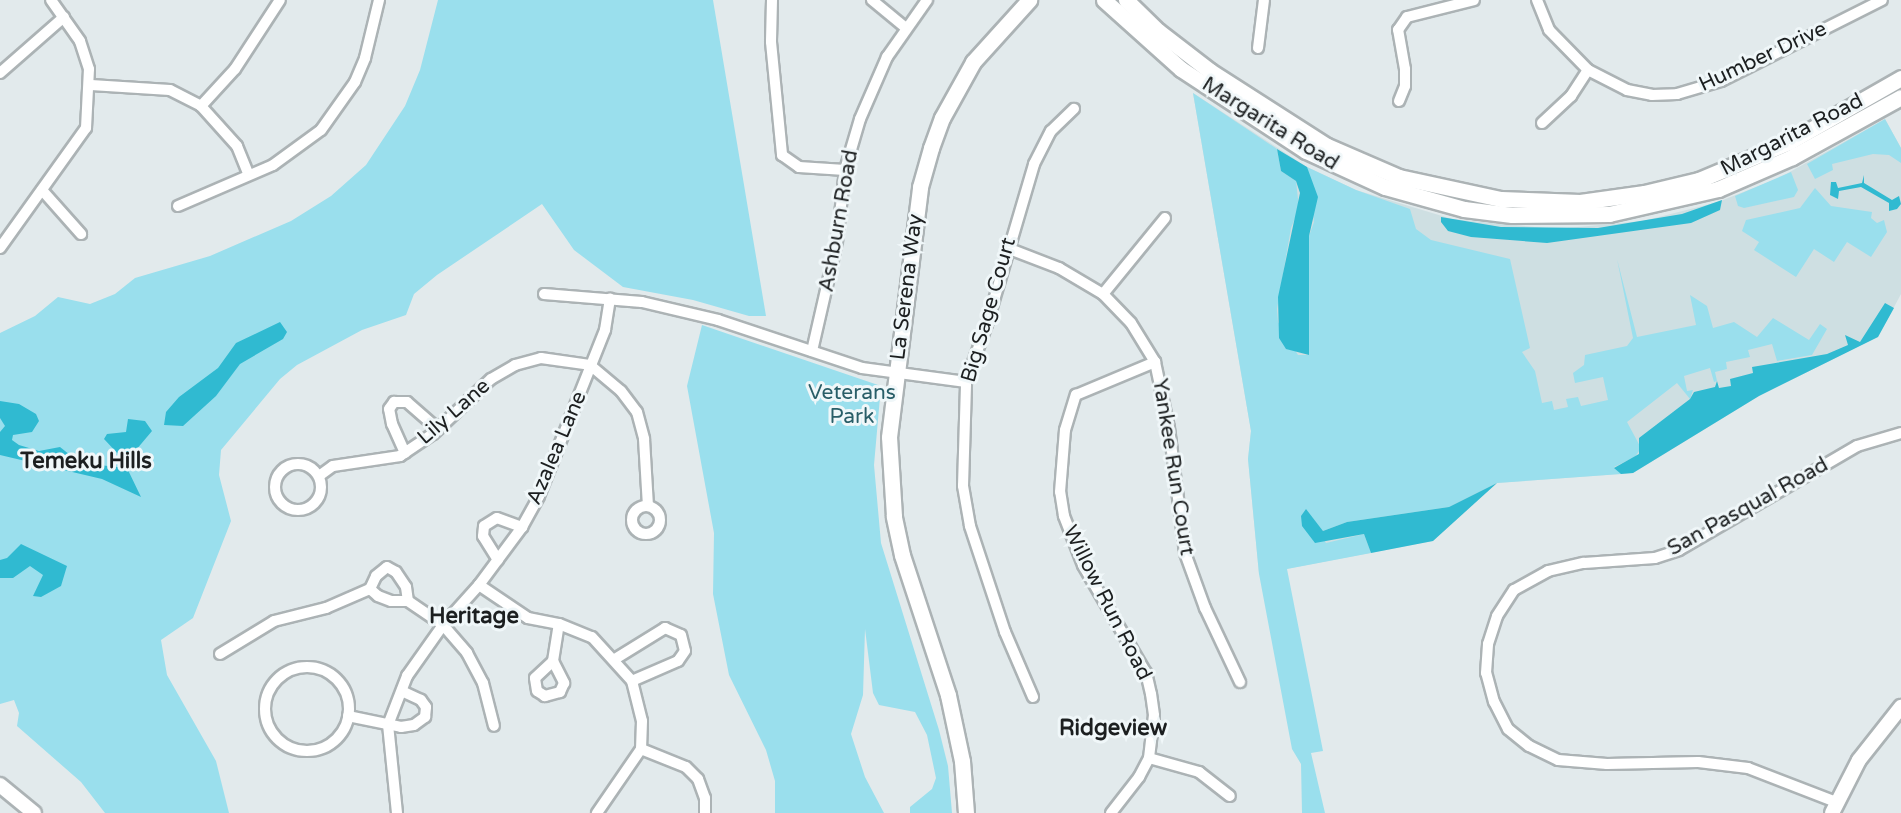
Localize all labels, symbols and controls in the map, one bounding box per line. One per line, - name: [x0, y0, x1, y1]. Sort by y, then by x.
- street label: Humber Drive: [1695, 16, 1831, 98]
- street label: Margarita Road: [1197, 72, 1343, 176]
- street label: Margarita Road: [1717, 88, 1867, 182]
- street label: Ashburn Road: [814, 148, 864, 294]
- street label: La Serena Way: [886, 212, 928, 362]
- street label: Big Sage Court: [956, 235, 1022, 385]
- street label: Lily Lane: [413, 374, 495, 450]
- street label: Yankee Run Court: [1147, 377, 1199, 557]
- park label: Veterans Park: [808, 380, 896, 430]
- street label: Azalea Lane: [522, 387, 592, 509]
- district label: Temeku Hills: [20, 449, 152, 475]
- street label: San Pasqual Road: [1663, 452, 1833, 562]
- street label: Willow Run Road: [1057, 521, 1157, 685]
- district label: Heritage: [429, 604, 519, 630]
- district label: Ridgeview: [1059, 716, 1167, 742]

